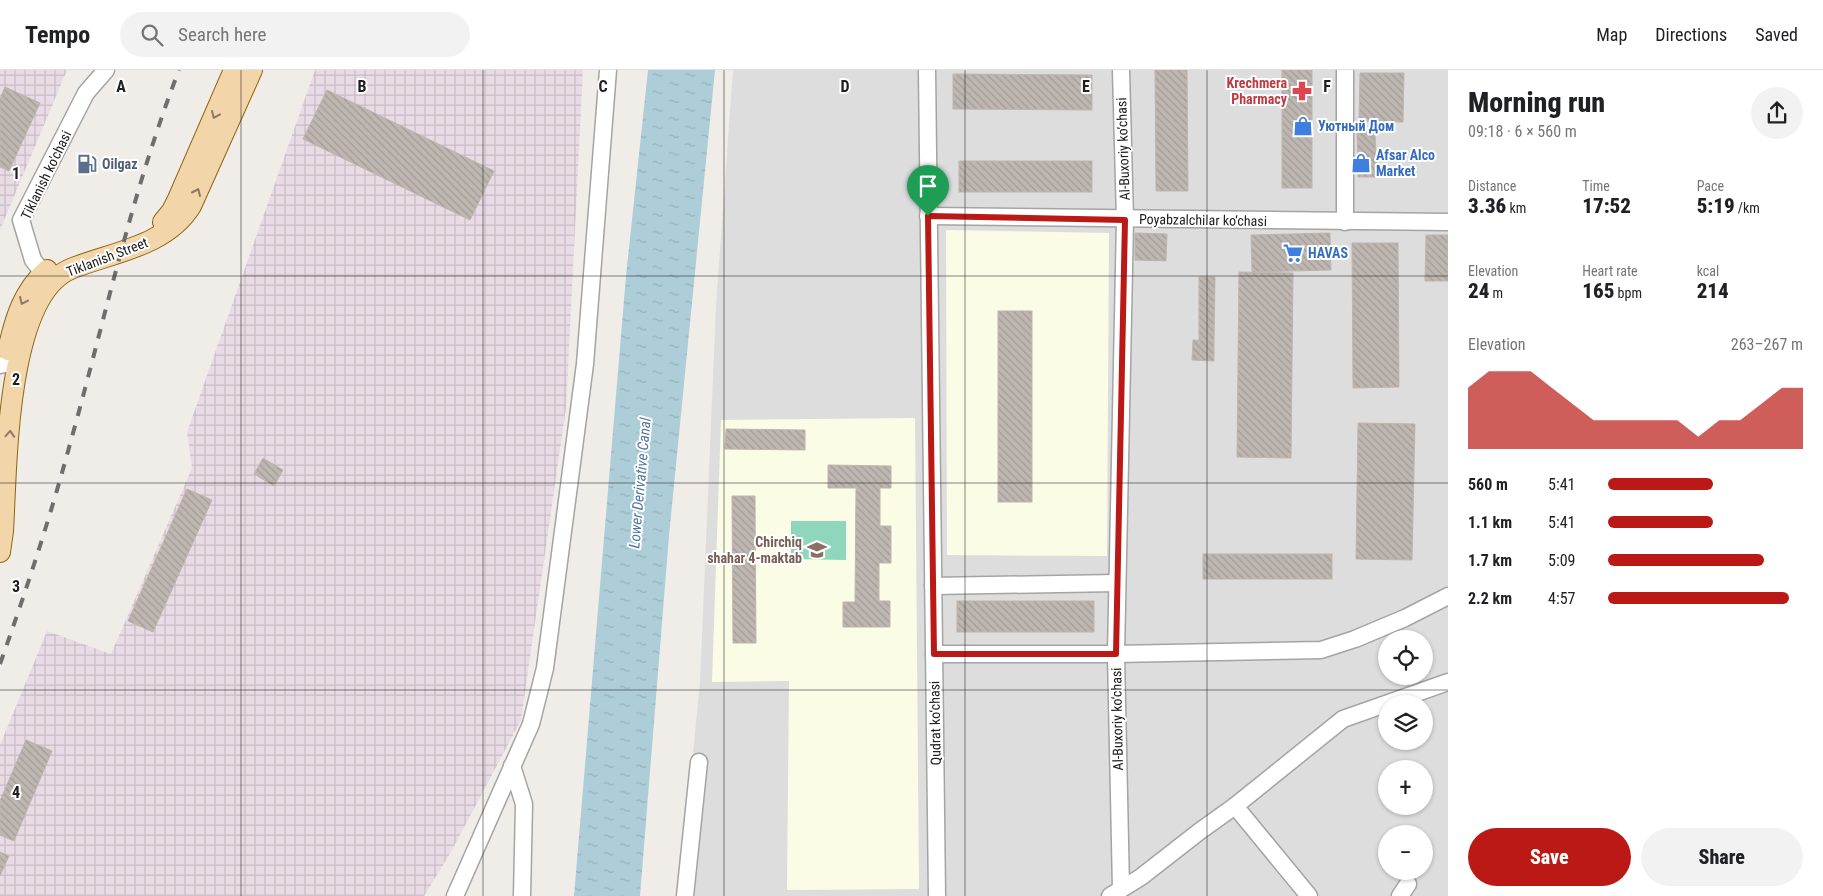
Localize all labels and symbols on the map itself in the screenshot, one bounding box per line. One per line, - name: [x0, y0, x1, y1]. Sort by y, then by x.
- place label: Krechmera Pharmacy: [1227, 75, 1288, 107]
- text: A: [116, 77, 126, 96]
- text: B: [358, 77, 367, 96]
- text: C: [598, 77, 608, 96]
- text: D: [840, 77, 850, 96]
- text: E: [1082, 77, 1090, 96]
- text: F: [1323, 77, 1331, 96]
- pharmacy icon: Krechmera Pharmacy: [1291, 80, 1313, 102]
- street label: Al-Buxoriy ko‘chasi: [1113, 97, 1133, 201]
- one-way arrow: [210, 110, 221, 119]
- shop icon: Уютный Дом: [1292, 115, 1314, 137]
- place label: Уютный Дом: [1318, 118, 1394, 134]
- street label: Tiklanish ko'chasi: [18, 128, 74, 222]
- place label: Afsar Alco Market: [1376, 147, 1435, 179]
- shop icon: Afsar Alco Market: [1350, 152, 1372, 174]
- fuel station icon: Oilgaz: [76, 153, 98, 175]
- place label: Oilgaz: [102, 156, 137, 172]
- text: 1: [12, 164, 20, 183]
- pin: [907, 165, 949, 216]
- one-way arrow: [191, 188, 202, 197]
- street label: Poyabzalchilar ko‘chasi: [1139, 211, 1267, 229]
- street label: Tiklanish Street: [64, 234, 150, 280]
- supermarket icon: HAVAS: [1282, 242, 1304, 264]
- place label: HAVAS: [1308, 245, 1348, 261]
- one-way arrow: [20, 295, 30, 304]
- text: 2: [12, 370, 20, 389]
- water label: Lower Derivative Canal: [625, 416, 655, 549]
- one-way arrow: [4, 430, 15, 438]
- place label: Chirchiq shahar 4-maktab: [707, 534, 802, 566]
- school or university icon: Chirchiq shahar 4-maktab: [806, 539, 828, 561]
- text: 3: [12, 577, 20, 596]
- street label: Al-Buxoriy ko‘chasi: [1108, 667, 1126, 771]
- street label: Qudrat ko‘chasi: [926, 681, 944, 765]
- text: 4: [12, 783, 20, 802]

